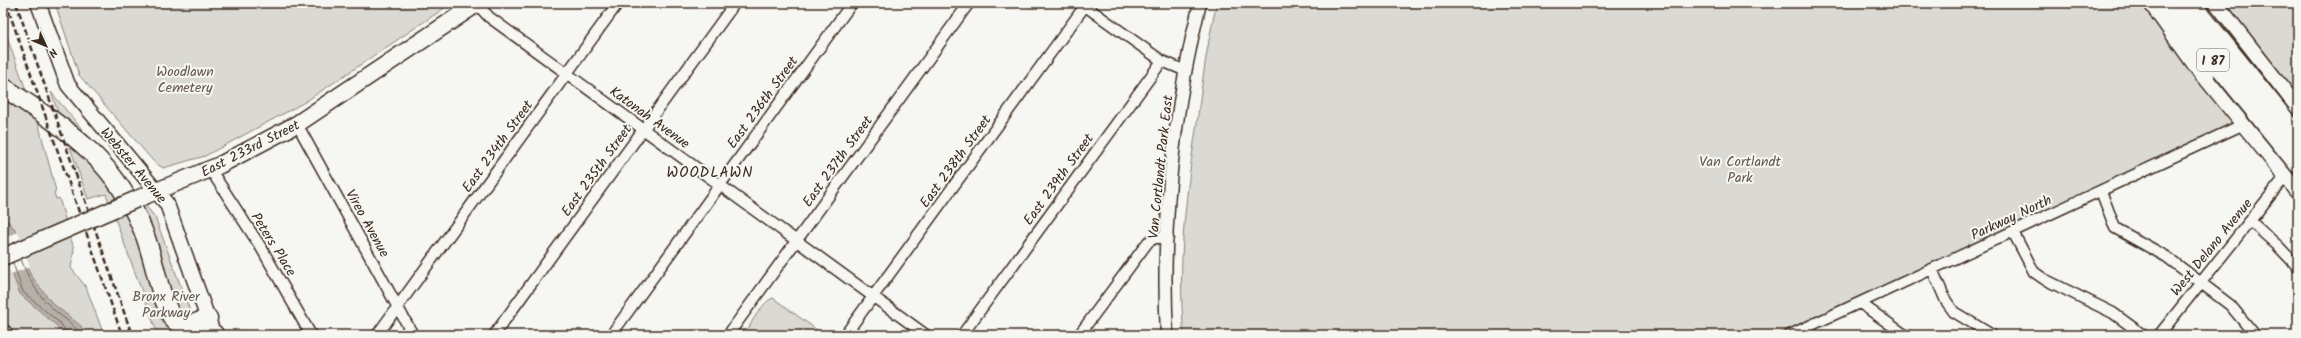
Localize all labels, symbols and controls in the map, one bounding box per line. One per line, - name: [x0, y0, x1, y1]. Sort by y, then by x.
- north arrow: [26, 26, 66, 66]
- text: N: [44, 43, 61, 61]
- road number: I 87: [2197, 49, 2229, 71]
- street label: East 236th Street: [722, 51, 804, 153]
- park label: Woodlawn Cemetery: [156, 61, 214, 99]
- street label: Katonah Avenue: [605, 81, 695, 155]
- street label: Van Cortlandt Park East: [1143, 94, 1180, 240]
- street label: East 234th Street: [457, 95, 539, 197]
- street label: East 238th Street: [914, 110, 997, 213]
- street label: East 237th Street: [797, 111, 879, 212]
- street label: East 233rd Street: [197, 114, 304, 183]
- street label: East 235th Street: [556, 119, 638, 221]
- street label: Webster Avenue: [95, 123, 172, 209]
- street label: East 239th Street: [1018, 129, 1100, 230]
- park label: Van Cortlandt Park: [1699, 151, 1781, 189]
- district label: WOODLAWN: [667, 161, 754, 185]
- street label: Vireo Avenue: [339, 185, 395, 262]
- street label: Parkway North: [1967, 190, 2055, 246]
- street label: West Delano Avenue: [2165, 193, 2259, 301]
- street label: Peters Place: [245, 208, 302, 281]
- park label: Bronx River Parkway: [132, 286, 201, 324]

